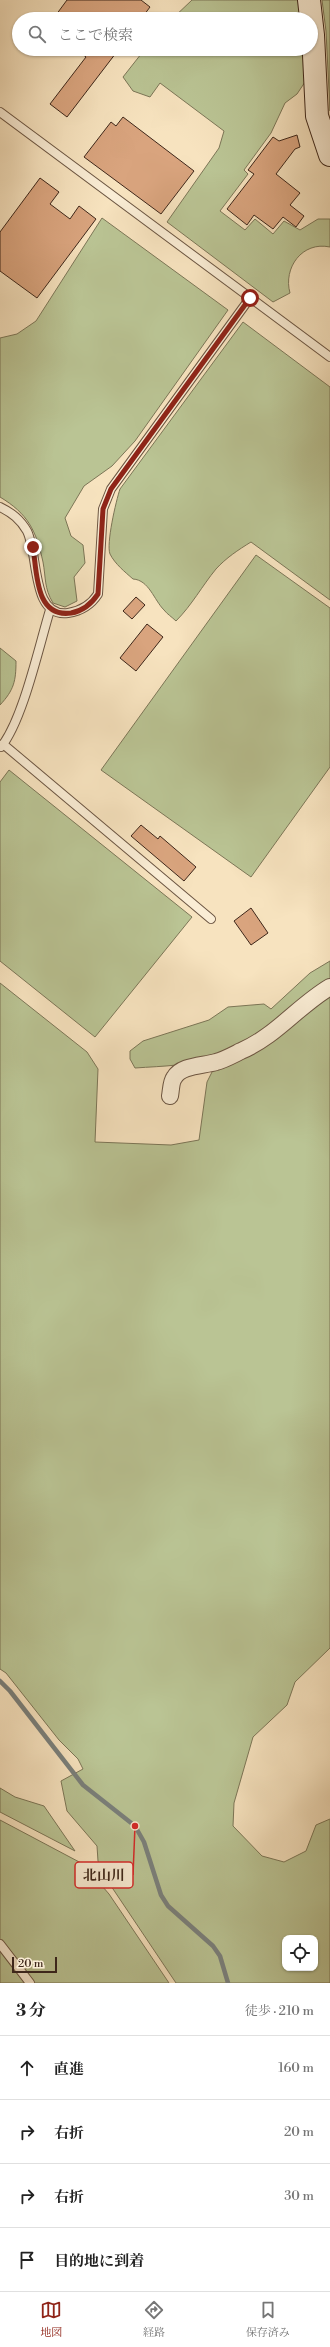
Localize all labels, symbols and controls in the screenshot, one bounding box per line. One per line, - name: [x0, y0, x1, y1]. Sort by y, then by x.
- search box: [12, 12, 318, 56]
- icon: search: [26, 23, 48, 45]
- text: ここで検索: [58, 26, 133, 45]
- route start: [241, 289, 259, 307]
- route end: [24, 538, 42, 556]
- callout: 北山川: [75, 1862, 133, 1888]
- text: 北山川: [83, 1867, 125, 1885]
- map controls: [282, 1935, 318, 1971]
- button: locate: [282, 1935, 318, 1971]
- scale bar: [12, 1955, 57, 1974]
- text: 20 m: [18, 1957, 43, 1971]
- text: 3 分: [16, 2000, 46, 2022]
- text: 徒歩 · 210 m: [245, 2003, 314, 2019]
- icon: ahead: [16, 2057, 38, 2079]
- text: 直進: [54, 2060, 84, 2079]
- text: 160 m: [278, 2060, 314, 2076]
- icon: right: [16, 2121, 38, 2143]
- text: 右折: [54, 2124, 84, 2143]
- text: 20 m: [284, 2124, 314, 2140]
- icon: right: [16, 2185, 38, 2207]
- text: 右折: [54, 2188, 84, 2207]
- text: 30 m: [284, 2188, 314, 2204]
- icon: arrive: [16, 2249, 38, 2271]
- text: 目的地に到着: [54, 2252, 144, 2271]
- tab: 地図: [40, 2299, 62, 2340]
- tab: 経路: [143, 2299, 165, 2340]
- tab: 保存済み: [246, 2299, 290, 2340]

